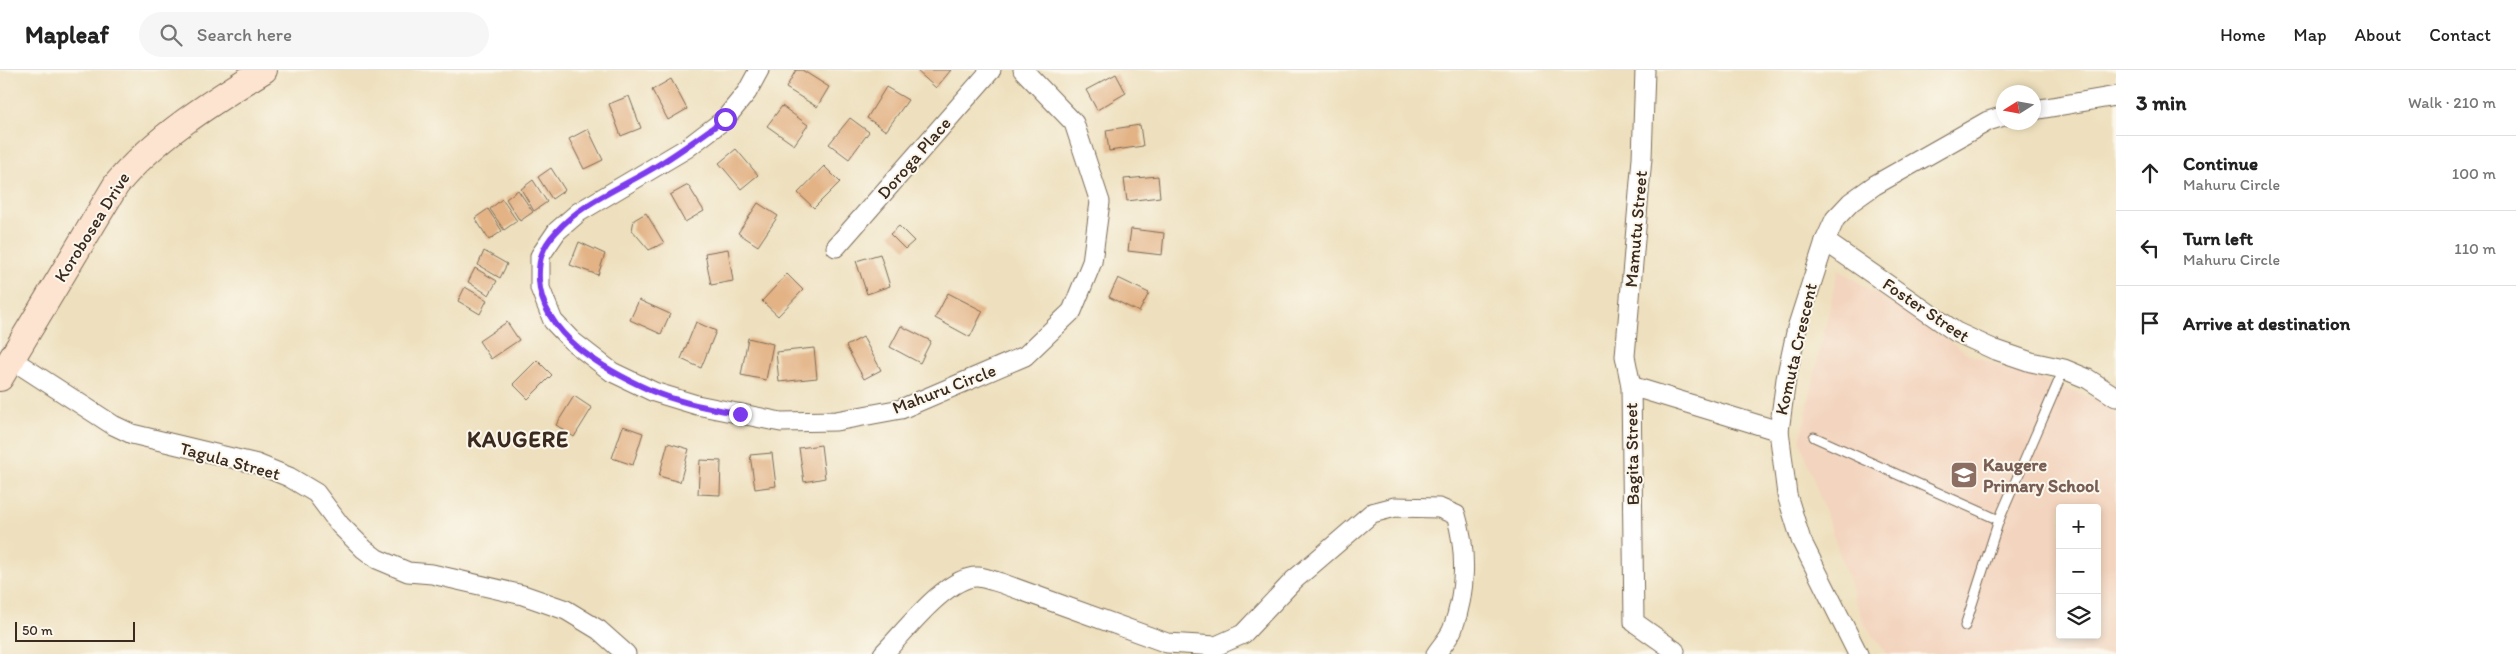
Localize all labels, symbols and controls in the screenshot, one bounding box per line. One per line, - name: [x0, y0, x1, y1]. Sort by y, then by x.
- search box: [139, 12, 489, 57]
- text: Mapleaf: [25, 20, 109, 49]
- icon: search: [157, 21, 185, 49]
- text: Search here: [197, 23, 292, 46]
- text: Home: [2220, 24, 2266, 46]
- text: Map: [2294, 24, 2327, 46]
- text: About: [2355, 24, 2401, 46]
- text: Contact: [2429, 24, 2491, 46]
- north arrow: [1996, 85, 2041, 130]
- text: 3 min: [2136, 90, 2186, 115]
- text: Walk · 210 m: [2408, 93, 2496, 112]
- route start: [714, 108, 737, 131]
- street label: Doroga Place: [872, 112, 956, 204]
- text: Continue: [2183, 152, 2258, 175]
- icon: ahead: [2136, 159, 2164, 187]
- text: 100 m: [2452, 164, 2496, 183]
- street label: Korobosea Drive: [49, 168, 135, 286]
- street label: Mamutu Street: [1620, 169, 1652, 288]
- text: Mahuru Circle: [2183, 175, 2280, 194]
- text: Turn left: [2183, 227, 2253, 250]
- icon: left: [2136, 234, 2164, 262]
- text: 110 m: [2454, 239, 2496, 258]
- text: Mahuru Circle: [2183, 250, 2280, 269]
- street label: Foster Street: [1878, 273, 1974, 347]
- street label: Komuta Crescent: [1770, 281, 1822, 417]
- icon: arrive: [2136, 309, 2164, 337]
- text: Arrive at destination: [2183, 312, 2350, 335]
- street label: Mahuru Circle: [889, 359, 999, 419]
- street label: Bagita Street: [1620, 402, 1644, 506]
- route end: [729, 403, 752, 426]
- district label: KAUGERE: [467, 426, 569, 453]
- street label: Tagula Street: [177, 437, 283, 485]
- place label: Kaugere Primary School: [1983, 454, 2100, 497]
- school or university icon: Kaugere Primary School: [1949, 460, 1979, 490]
- map controls: [2056, 504, 2101, 639]
- button: +: [2056, 504, 2101, 549]
- button: −: [2056, 549, 2101, 594]
- button: layers: [2056, 594, 2101, 639]
- scale bar: [15, 619, 135, 642]
- text: 50 m: [22, 622, 53, 639]

